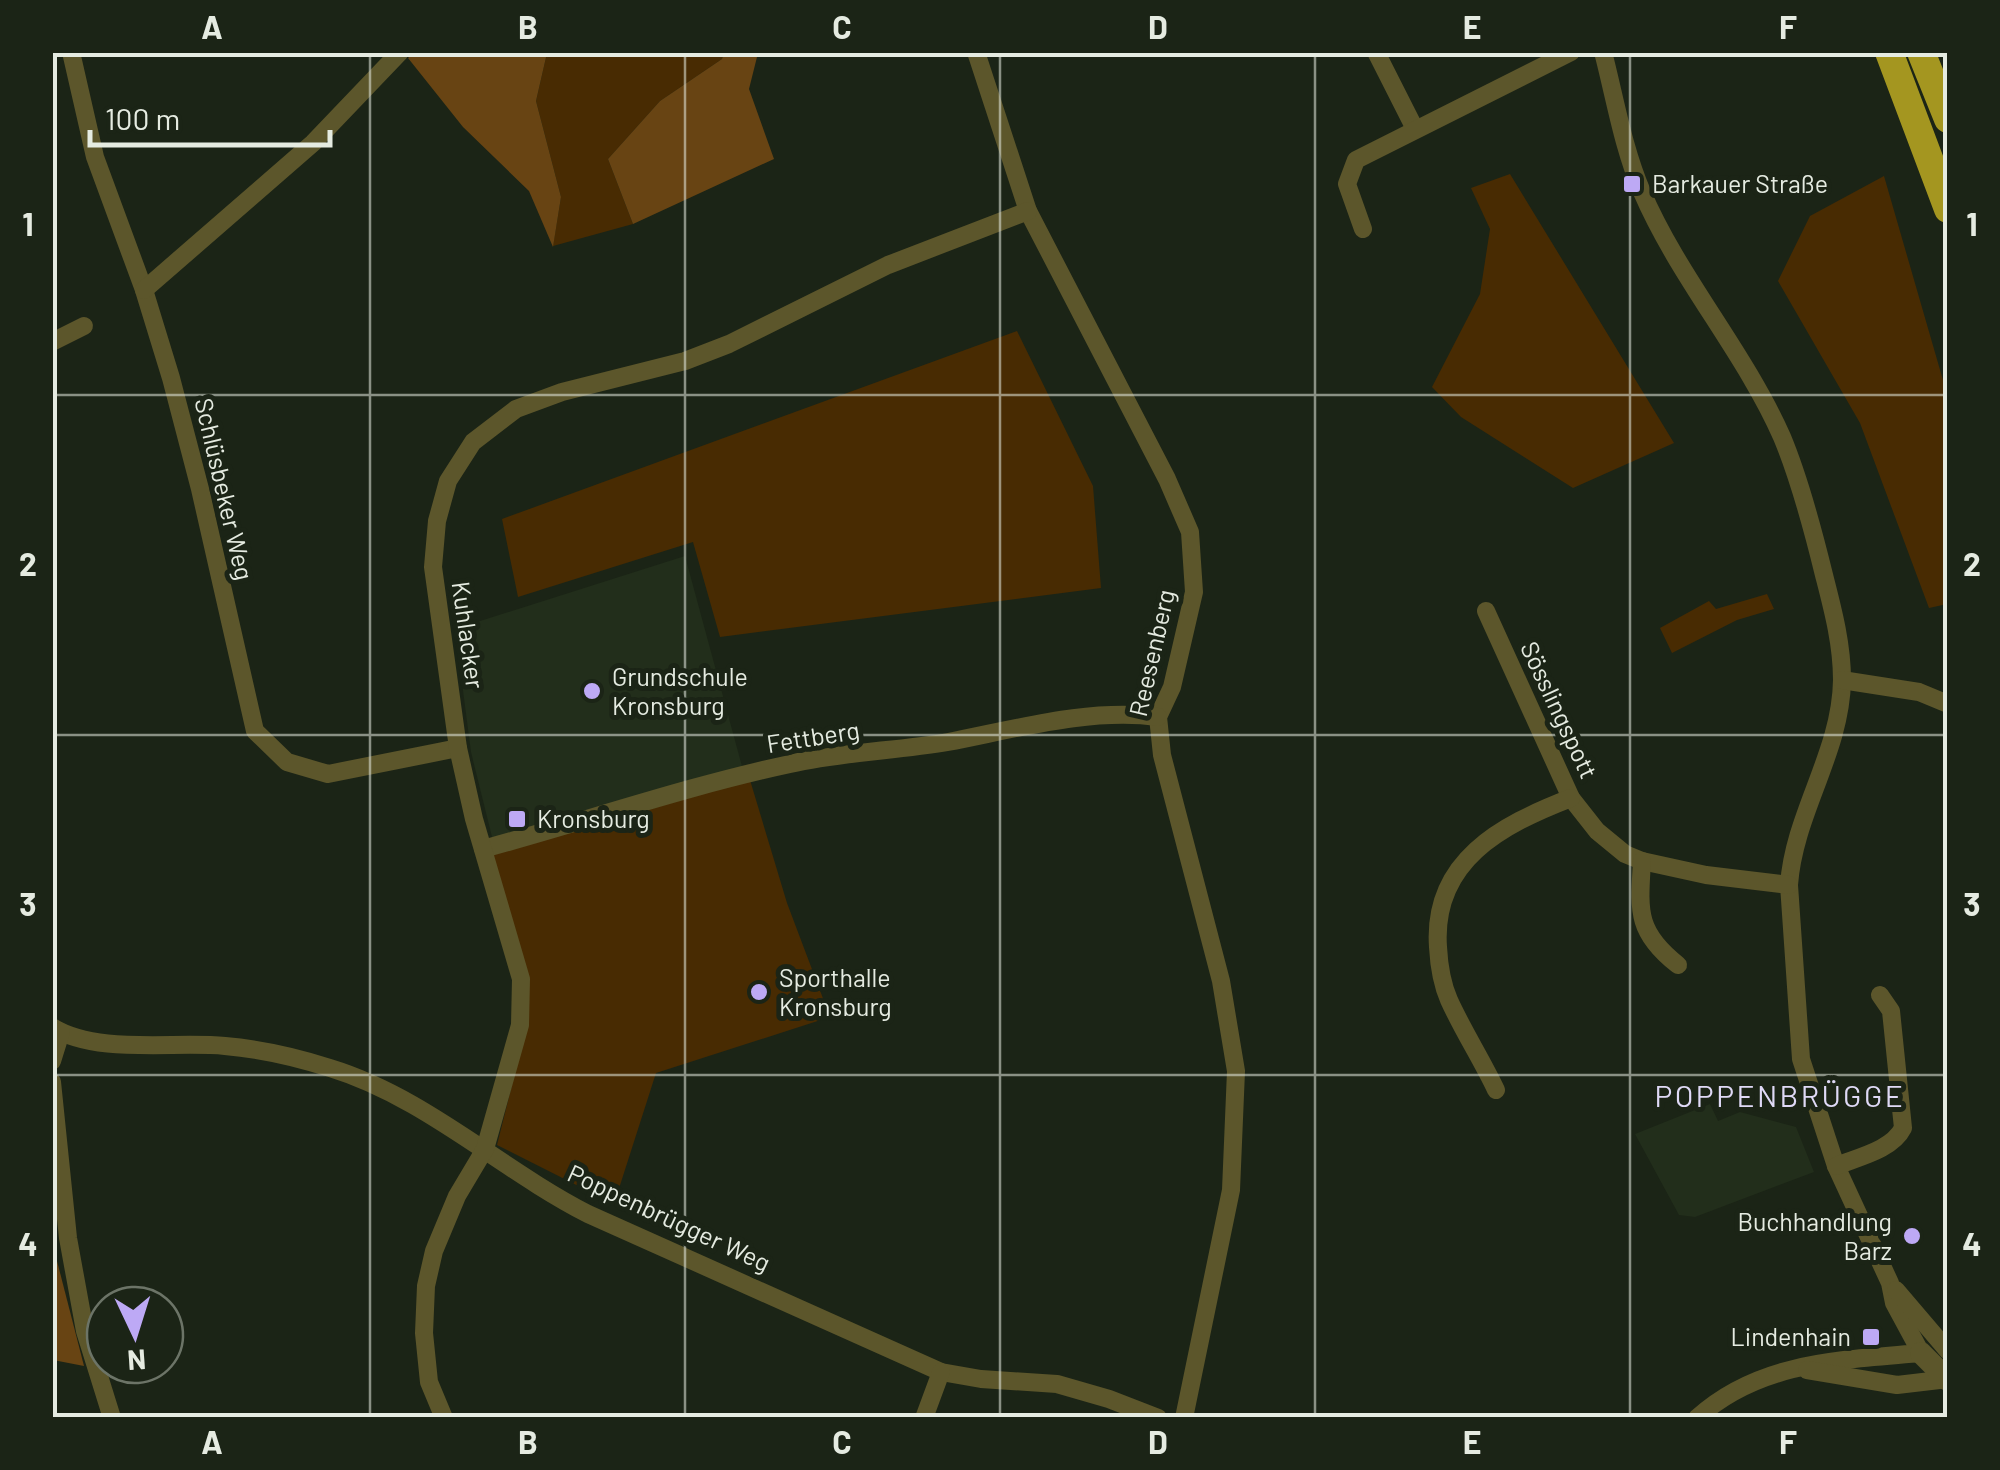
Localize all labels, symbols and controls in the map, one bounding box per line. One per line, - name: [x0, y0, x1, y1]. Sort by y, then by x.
- text: A: [201, 7, 223, 45]
- text: B: [518, 7, 538, 45]
- text: C: [832, 7, 852, 45]
- text: D: [1148, 7, 1168, 45]
- text: E: [1463, 7, 1481, 45]
- text: F: [1779, 7, 1797, 45]
- scale bar: [90, 85, 330, 147]
- text: 100 m: [105, 100, 180, 136]
- place label: Barkauer Straße: [1652, 168, 1828, 198]
- marker: Barkauer Straße: [1621, 173, 1643, 195]
- text: 1: [22, 204, 34, 242]
- text: 1: [1966, 204, 1978, 242]
- street label: Schlüsbeker Weg: [189, 395, 261, 583]
- text: 2: [19, 544, 37, 582]
- text: 2: [1963, 544, 1981, 582]
- street label: Kuhlacker: [447, 579, 491, 691]
- street label: Reesenberg: [1122, 586, 1180, 719]
- street label: Sösslingspott: [1515, 636, 1605, 783]
- place label: Grundschule Kronsburg: [612, 661, 748, 720]
- marker: Grundschule Kronsburg: [581, 680, 603, 702]
- street label: Fettberg: [764, 714, 861, 758]
- place label: Kronsburg: [537, 803, 650, 833]
- marker: Kronsburg: [506, 808, 528, 830]
- text: 3: [19, 884, 37, 922]
- text: 3: [1963, 884, 1981, 922]
- place label: Sporthalle Kronsburg: [779, 962, 892, 1021]
- marker: Sporthalle Kronsburg: [748, 981, 770, 1003]
- district label: POPPENBRÜGGE: [1654, 1077, 1906, 1113]
- street label: Poppenbrügger Weg: [563, 1157, 775, 1277]
- place label: Buchhandlung Barz: [1738, 1206, 1892, 1265]
- text: 4: [18, 1224, 38, 1262]
- text: 4: [1962, 1224, 1982, 1262]
- marker: Buchhandlung Barz: [1901, 1225, 1923, 1247]
- north arrow: [85, 1285, 185, 1385]
- place label: Lindenhain: [1731, 1321, 1851, 1351]
- marker: Lindenhain: [1860, 1326, 1882, 1348]
- text: N: [126, 1343, 147, 1379]
- text: A: [201, 1422, 223, 1460]
- text: B: [518, 1422, 538, 1460]
- text: C: [832, 1422, 852, 1460]
- text: D: [1148, 1422, 1168, 1460]
- text: E: [1463, 1422, 1481, 1460]
- text: F: [1779, 1422, 1797, 1460]

